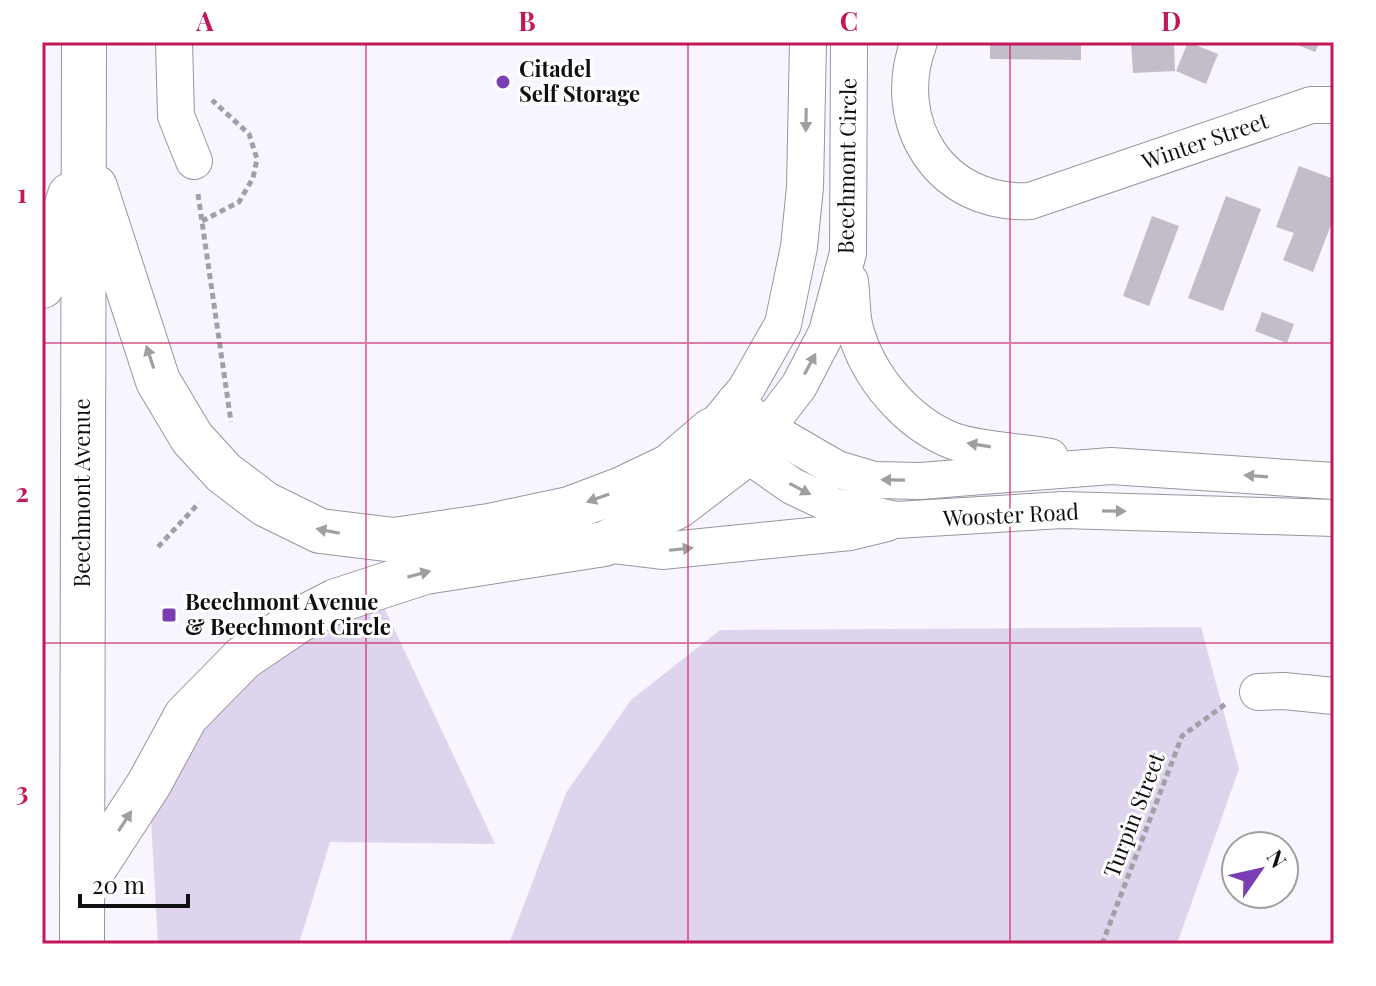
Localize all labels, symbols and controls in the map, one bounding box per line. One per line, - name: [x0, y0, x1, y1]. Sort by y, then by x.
- text: A: [195, 3, 214, 38]
- text: B: [518, 3, 536, 38]
- text: C: [840, 3, 858, 38]
- text: D: [1161, 3, 1181, 38]
- place label: Citadel Self Storage: [519, 53, 640, 108]
- marker: Citadel Self Storage: [494, 73, 512, 91]
- street label: Beechmont Circle: [829, 78, 863, 254]
- street label: Winter Street: [1137, 104, 1273, 176]
- one-way arrow: [800, 108, 813, 133]
- text: 1: [17, 175, 27, 210]
- one-way arrow: [143, 344, 156, 368]
- one-way arrow: [803, 353, 817, 375]
- street label: Beechmont Avenue: [66, 398, 96, 588]
- one-way arrow: [966, 439, 991, 451]
- one-way arrow: [1243, 469, 1268, 482]
- text: 2: [15, 474, 29, 509]
- one-way arrow: [880, 474, 905, 486]
- one-way arrow: [788, 482, 811, 495]
- one-way arrow: [586, 492, 610, 505]
- street label: Wooster Road: [941, 495, 1080, 533]
- one-way arrow: [1102, 505, 1127, 518]
- one-way arrow: [316, 524, 341, 536]
- one-way arrow: [669, 543, 694, 556]
- one-way arrow: [407, 568, 432, 580]
- place label: Beechmont Avenue & Beechmont Circle: [185, 586, 391, 641]
- marker: Beechmont Avenue & Beechmont Circle: [160, 606, 178, 624]
- street label: Turpin Street: [1095, 747, 1171, 881]
- text: 3: [16, 773, 28, 808]
- one-way arrow: [117, 811, 132, 832]
- north arrow: [1220, 830, 1300, 910]
- text: N: [1261, 843, 1294, 873]
- scale bar: [80, 858, 188, 908]
- text: 20 m: [92, 868, 145, 900]

